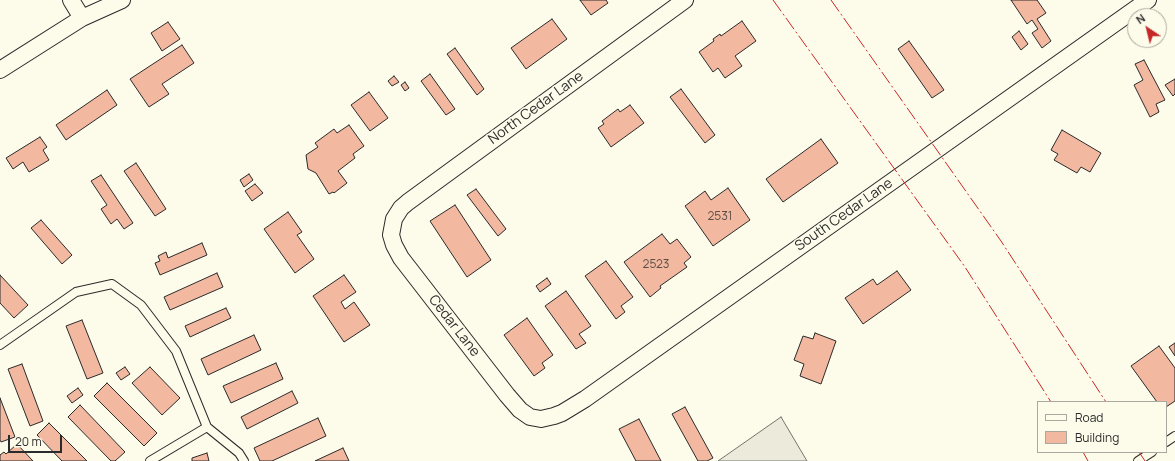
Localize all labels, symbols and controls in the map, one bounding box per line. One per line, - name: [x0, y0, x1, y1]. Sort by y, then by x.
- north arrow: [1127, 8, 1167, 48]
- text: N: [1133, 10, 1148, 27]
- street label: North Cedar Lane: [485, 68, 587, 148]
- street label: South Cedar Lane: [792, 175, 896, 255]
- house number: 2531: [707, 210, 733, 224]
- house number: 2523: [643, 258, 669, 272]
- street label: Cedar Lane: [425, 292, 483, 360]
- legend: [1037, 401, 1167, 453]
- text: Road: [1075, 409, 1103, 426]
- scale bar: [10, 427, 64, 453]
- text: Building: [1075, 429, 1119, 446]
- text: 20 m: [15, 433, 42, 450]

